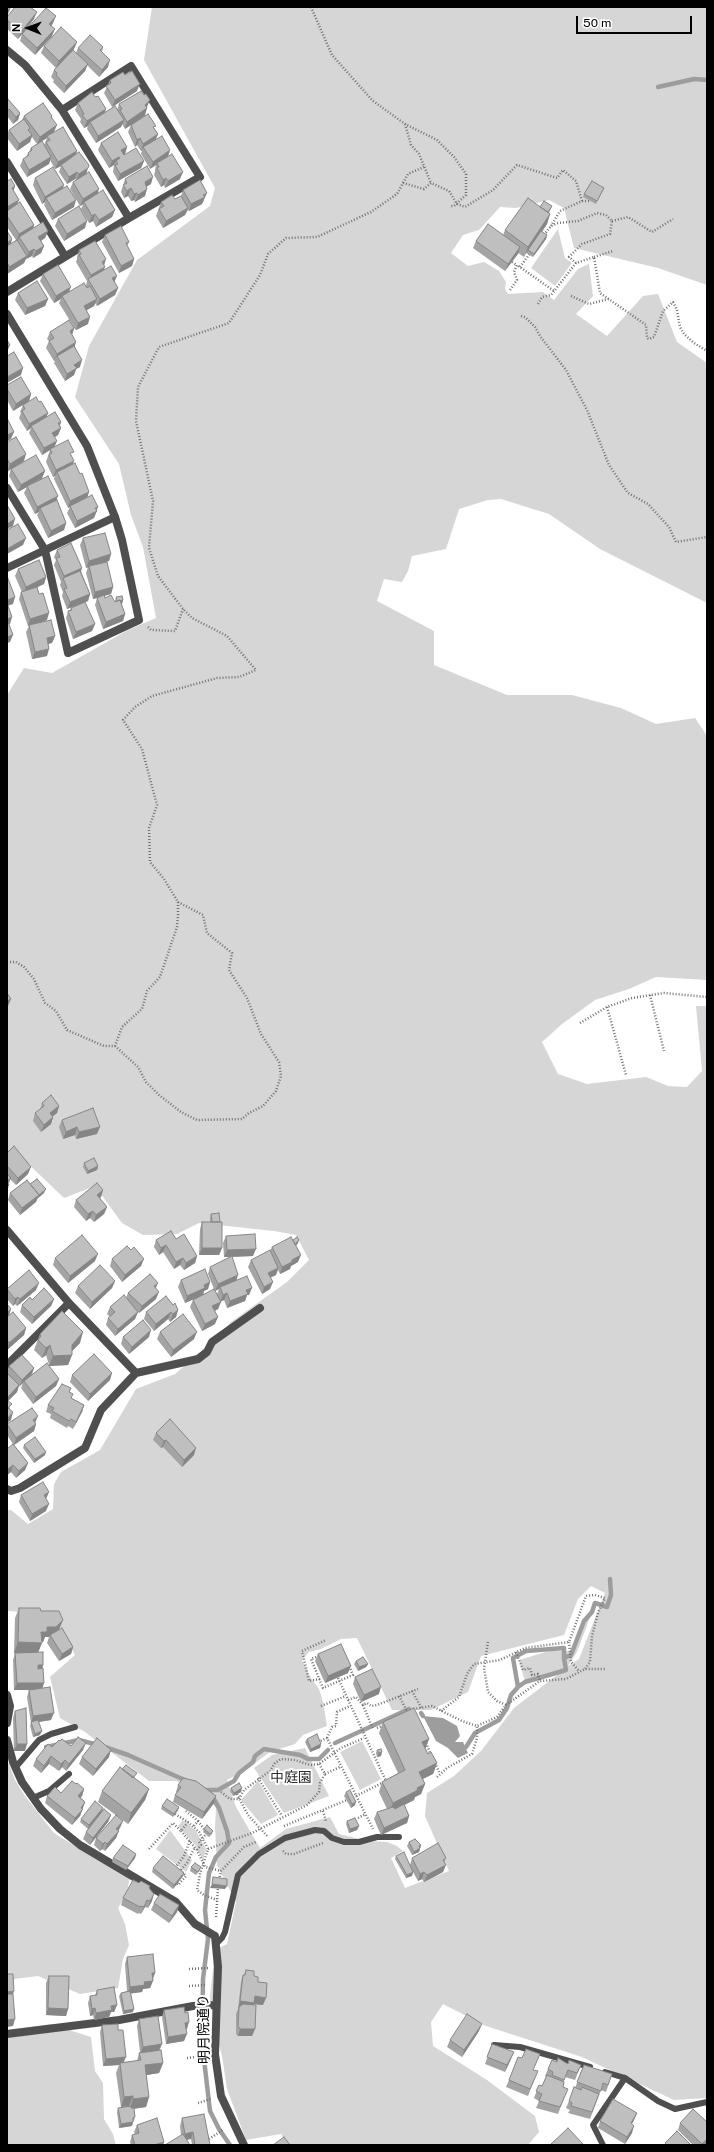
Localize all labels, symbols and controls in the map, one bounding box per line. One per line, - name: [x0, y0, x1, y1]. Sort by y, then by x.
- north arrow: [8, 8, 48, 48]
- scale bar: [578, 8, 694, 34]
- text: 50 m: [583, 16, 611, 30]
- text: N: [10, 23, 22, 32]
- park label: 中庭園: [270, 1770, 312, 1786]
- street label: 明月院通り: [195, 1994, 213, 2064]

